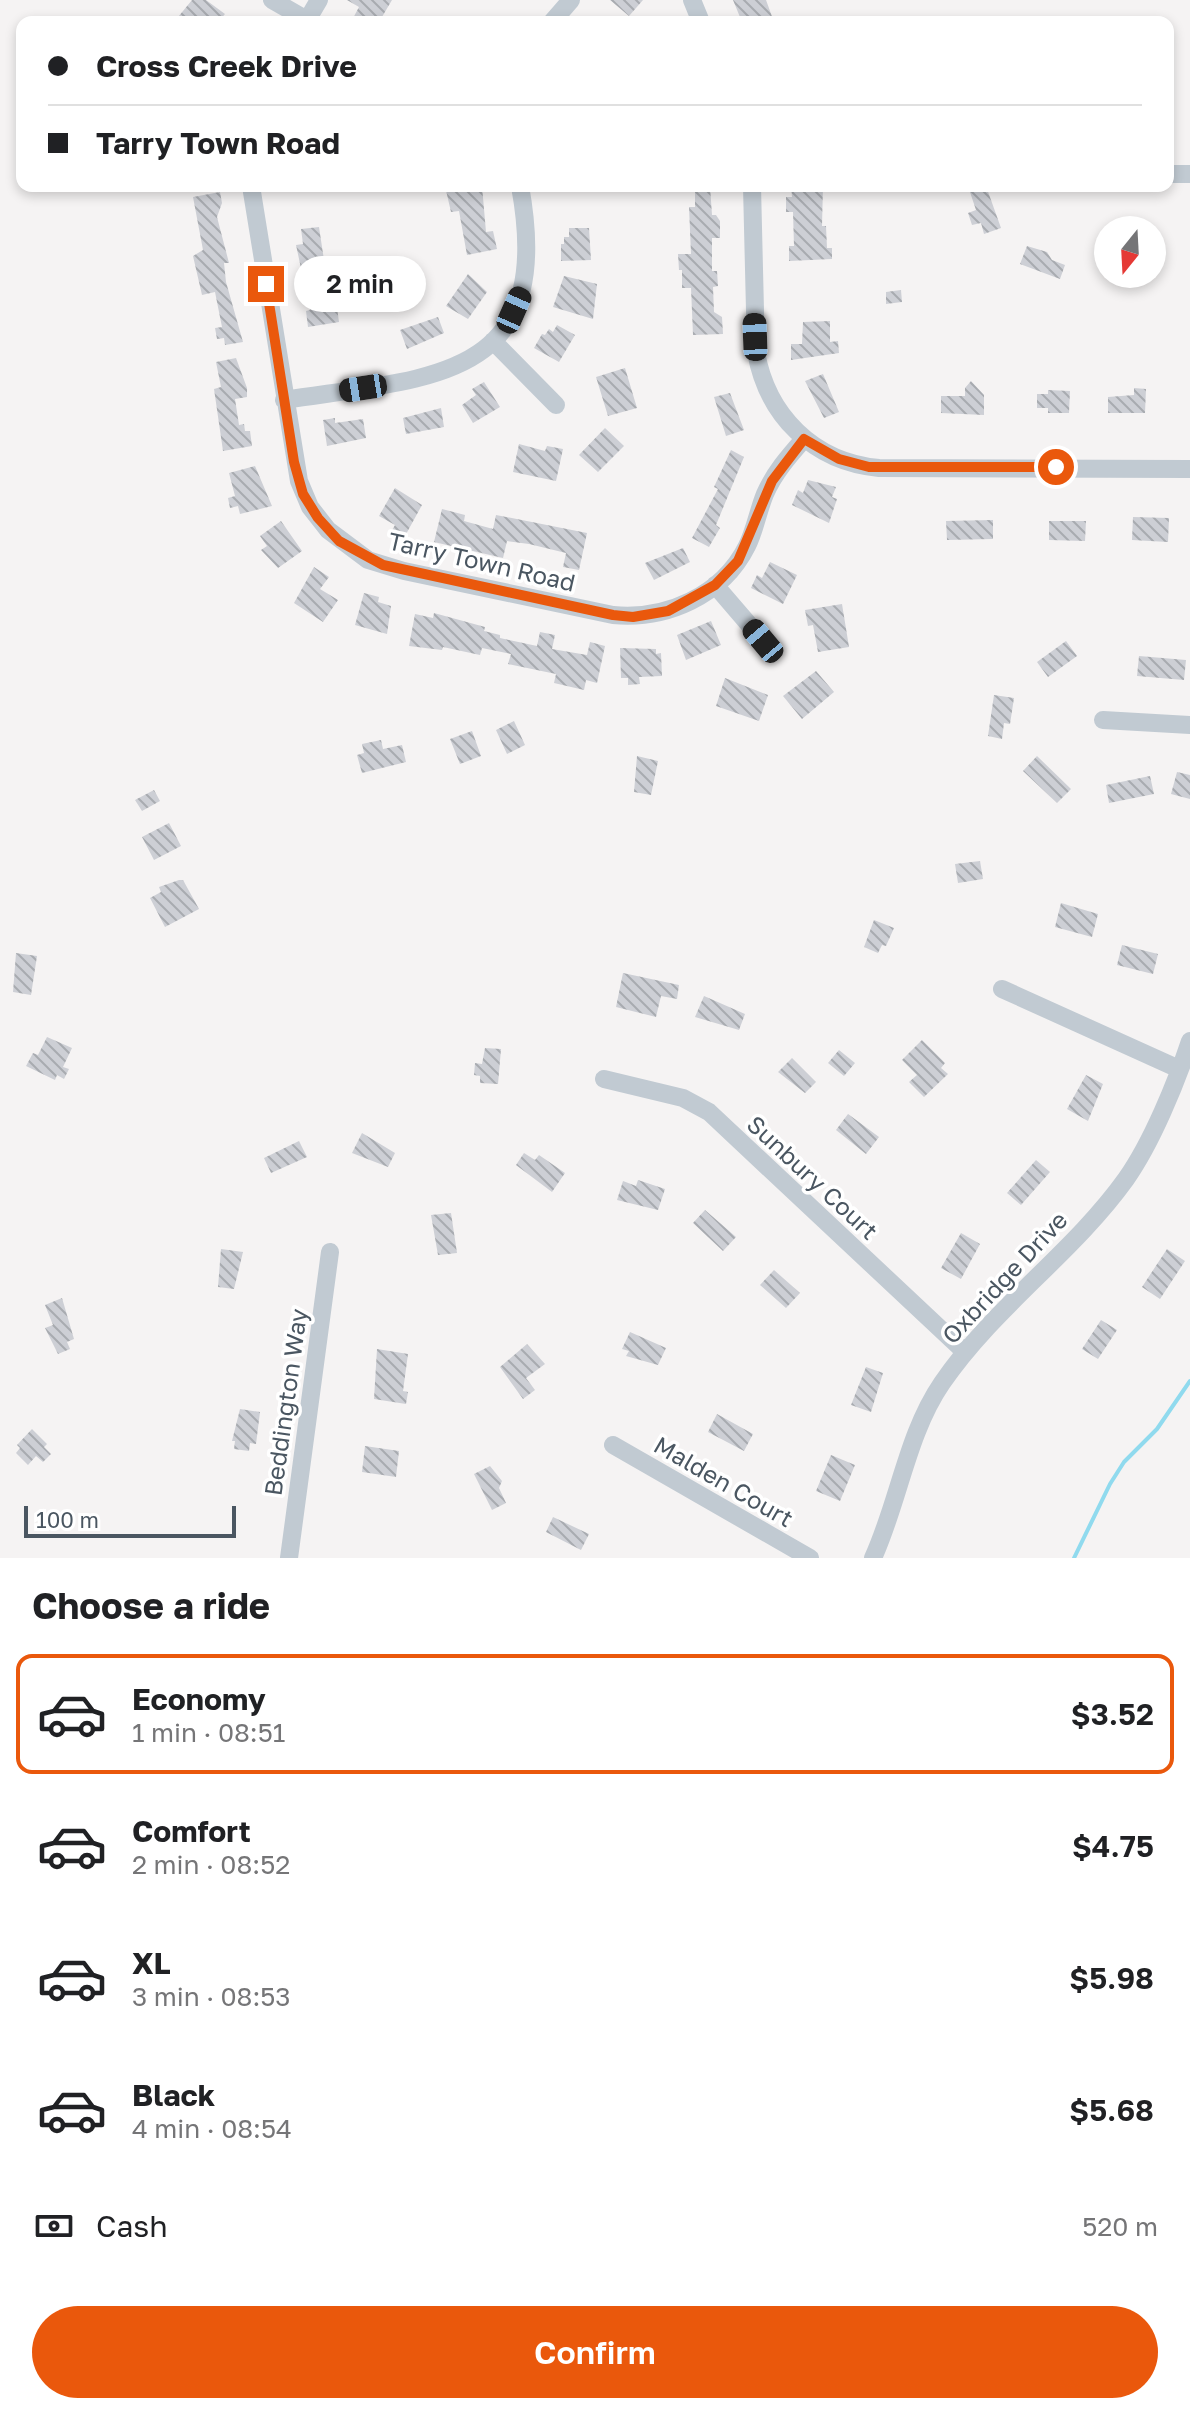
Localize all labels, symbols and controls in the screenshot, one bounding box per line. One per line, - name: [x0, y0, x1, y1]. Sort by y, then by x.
- text: Cross Creek Drive: [96, 48, 357, 84]
- text: Tarry Town Road: [96, 125, 340, 161]
- north arrow: [1094, 216, 1166, 288]
- map controls: [1094, 216, 1166, 288]
- callout: 2 min: [294, 256, 426, 312]
- route end: [248, 266, 284, 302]
- text: 2 min: [326, 268, 394, 299]
- car: [493, 283, 535, 337]
- car: [742, 313, 768, 361]
- car: [337, 372, 389, 404]
- route start: [1038, 449, 1074, 485]
- street label: Tarry Town Road: [386, 525, 578, 597]
- car: [738, 615, 788, 667]
- street label: Sunbury Court: [742, 1109, 884, 1245]
- street label: Oxbridge Drive: [935, 1205, 1073, 1349]
- street label: Beddington Way: [258, 1306, 312, 1498]
- street label: Malden Court: [649, 1430, 799, 1532]
- scale bar: [24, 1502, 236, 1538]
- text: 100 m: [36, 1506, 99, 1533]
- text: Choose a ride: [32, 1584, 270, 1627]
- icon: car: [36, 1678, 108, 1750]
- text: Economy: [132, 1681, 266, 1717]
- text: $3.52: [1071, 1696, 1154, 1732]
- text: 1 min · 08:51: [132, 1717, 285, 1748]
- icon: car: [36, 1810, 108, 1882]
- text: Comfort: [132, 1813, 251, 1849]
- text: $4.75: [1072, 1828, 1154, 1864]
- text: 2 min · 08:52: [132, 1849, 290, 1880]
- icon: car: [36, 1942, 108, 2014]
- text: XL: [132, 1945, 171, 1981]
- text: $5.98: [1069, 1960, 1154, 1996]
- text: 3 min · 08:53: [132, 1981, 291, 2012]
- icon: car: [36, 2074, 108, 2146]
- text: Black: [132, 2077, 215, 2113]
- text: $5.68: [1069, 2092, 1154, 2128]
- text: 4 min · 08:54: [132, 2113, 292, 2144]
- icon: cash: [32, 2204, 76, 2248]
- text: Cash: [96, 2208, 168, 2244]
- text: 520 m: [1082, 2211, 1158, 2242]
- button: Confirm: [32, 2306, 1158, 2398]

